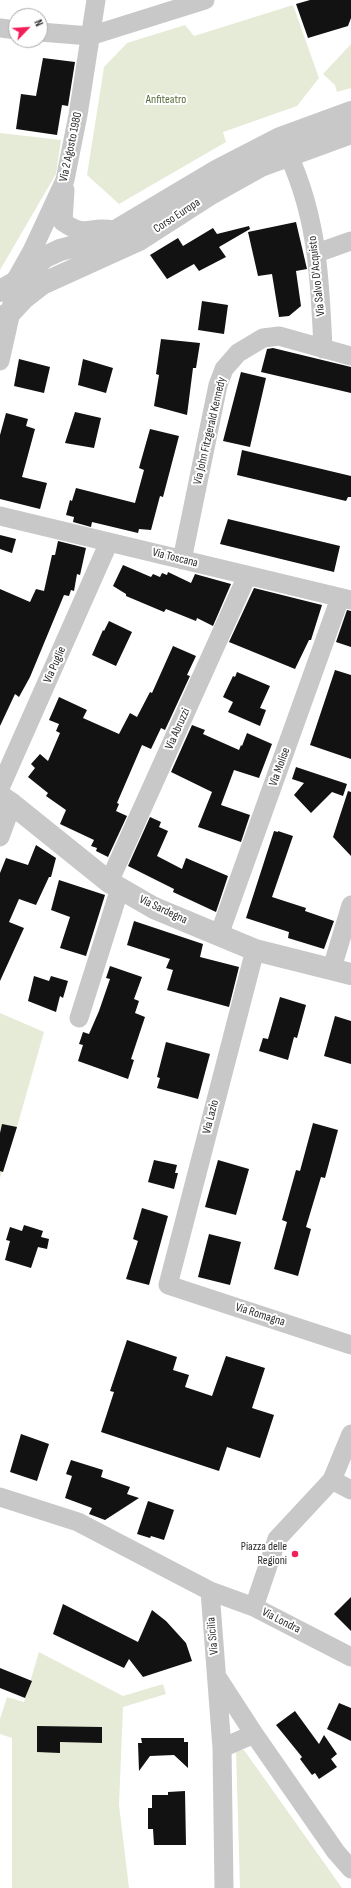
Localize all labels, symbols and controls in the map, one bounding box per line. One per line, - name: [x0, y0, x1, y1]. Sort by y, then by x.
- north arrow: [8, 8, 48, 48]
- text: N: [31, 18, 46, 29]
- park label: Anfiteatro: [146, 93, 186, 107]
- street label: Via 2 Agosto 1980: [57, 111, 85, 183]
- street label: Corso Europa: [151, 196, 203, 236]
- street label: Via Salvo D'Acquisto: [306, 235, 328, 317]
- street label: Via John Fitzgerald Kennedy: [191, 376, 229, 486]
- street label: Via Toscana: [151, 545, 199, 571]
- street label: Via Puglie: [41, 644, 69, 686]
- street label: Via Abruzzi: [163, 706, 193, 752]
- street label: Via Molise: [266, 746, 294, 788]
- street label: Via Sardegna: [137, 893, 189, 927]
- street label: Via Lazio: [200, 1098, 222, 1136]
- street label: Via Romagna: [233, 1300, 287, 1330]
- place label: Piazza delle Regioni: [241, 1540, 287, 1568]
- marker: Piazza delle Regioni: [290, 1549, 300, 1559]
- street label: Via Londra: [259, 1605, 303, 1637]
- street label: Via Sicilia: [204, 1616, 222, 1656]

